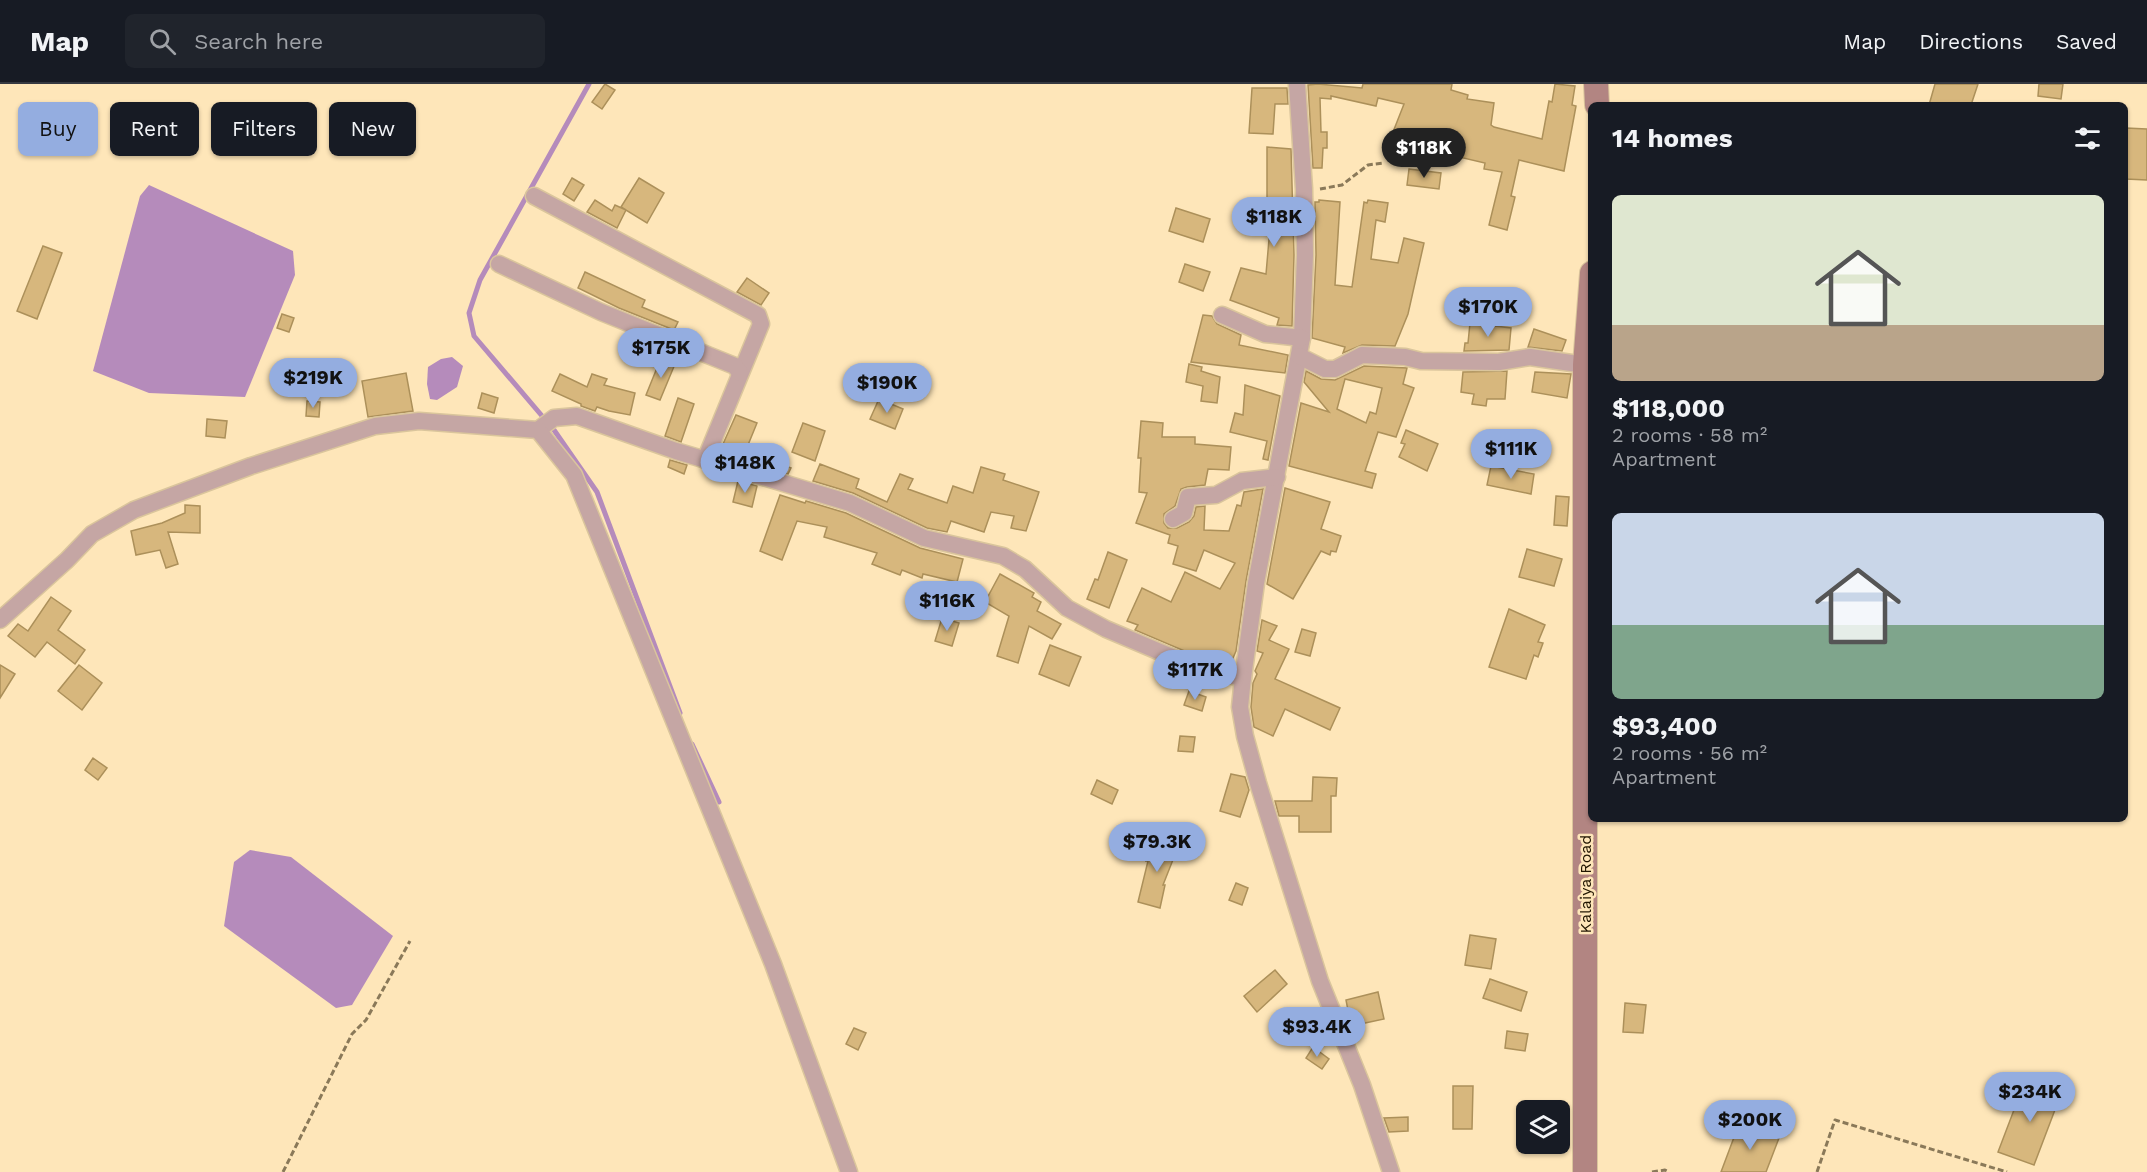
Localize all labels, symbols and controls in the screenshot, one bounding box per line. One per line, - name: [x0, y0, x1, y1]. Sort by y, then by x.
- search box: [125, 14, 545, 68]
- text: Map: [30, 25, 89, 58]
- icon: search: [146, 25, 179, 58]
- text: Search here: [194, 29, 323, 54]
- text: Map: [1843, 29, 1886, 54]
- text: Directions: [1919, 29, 2023, 54]
- text: Saved: [2056, 29, 2117, 54]
- chip: Buy: [18, 102, 98, 156]
- chip: Rent: [110, 102, 199, 156]
- chip: Filters: [211, 102, 317, 156]
- chip: New: [329, 102, 416, 156]
- icon: filters: [2071, 122, 2104, 155]
- text: 14 homes: [1612, 123, 1733, 153]
- pin: $118K: [1382, 128, 1466, 179]
- text: $118K: [1396, 135, 1452, 159]
- pin: $118K: [1232, 197, 1316, 248]
- text: $118K: [1246, 204, 1302, 228]
- icon: home: [1804, 234, 1912, 342]
- pin: $170K: [1446, 287, 1530, 338]
- text: $170K: [1458, 294, 1518, 318]
- pin: $175K: [619, 328, 703, 379]
- text: $175K: [632, 335, 690, 359]
- pin: $219K: [271, 358, 355, 409]
- pin: $190K: [845, 363, 929, 414]
- text: $219K: [283, 365, 343, 389]
- text: $190K: [857, 370, 917, 394]
- text: $118,000: [1612, 393, 1725, 423]
- text: 2 rooms · 58 m²: [1612, 423, 1767, 447]
- pin: $111K: [1469, 429, 1553, 480]
- text: $111K: [1485, 436, 1537, 460]
- pin: $148K: [703, 443, 787, 494]
- text: Apartment: [1612, 447, 1716, 471]
- text: $148K: [715, 450, 775, 474]
- icon: home: [1804, 552, 1912, 660]
- pin: $116K: [905, 581, 989, 632]
- text: $116K: [919, 588, 975, 612]
- pin: $117K: [1153, 650, 1237, 701]
- text: $117K: [1167, 657, 1223, 681]
- text: $93,400: [1612, 711, 1718, 741]
- text: 2 rooms · 56 m²: [1612, 741, 1767, 765]
- text: Apartment: [1612, 765, 1716, 789]
- pin: $79.3K: [1108, 822, 1206, 873]
- text: $79.3K: [1123, 829, 1191, 853]
- street label: Kalaiya Road: [1576, 835, 1595, 933]
- pin: $93.4K: [1268, 1007, 1366, 1058]
- text: $93.4K: [1282, 1014, 1352, 1038]
- pin: $234K: [1988, 1072, 2072, 1123]
- text: $234K: [1998, 1079, 2062, 1103]
- map controls: [1516, 1100, 1570, 1154]
- button: layers: [1516, 1100, 1570, 1154]
- pin: $200K: [1708, 1100, 1792, 1151]
- text: $200K: [1718, 1107, 1782, 1131]

